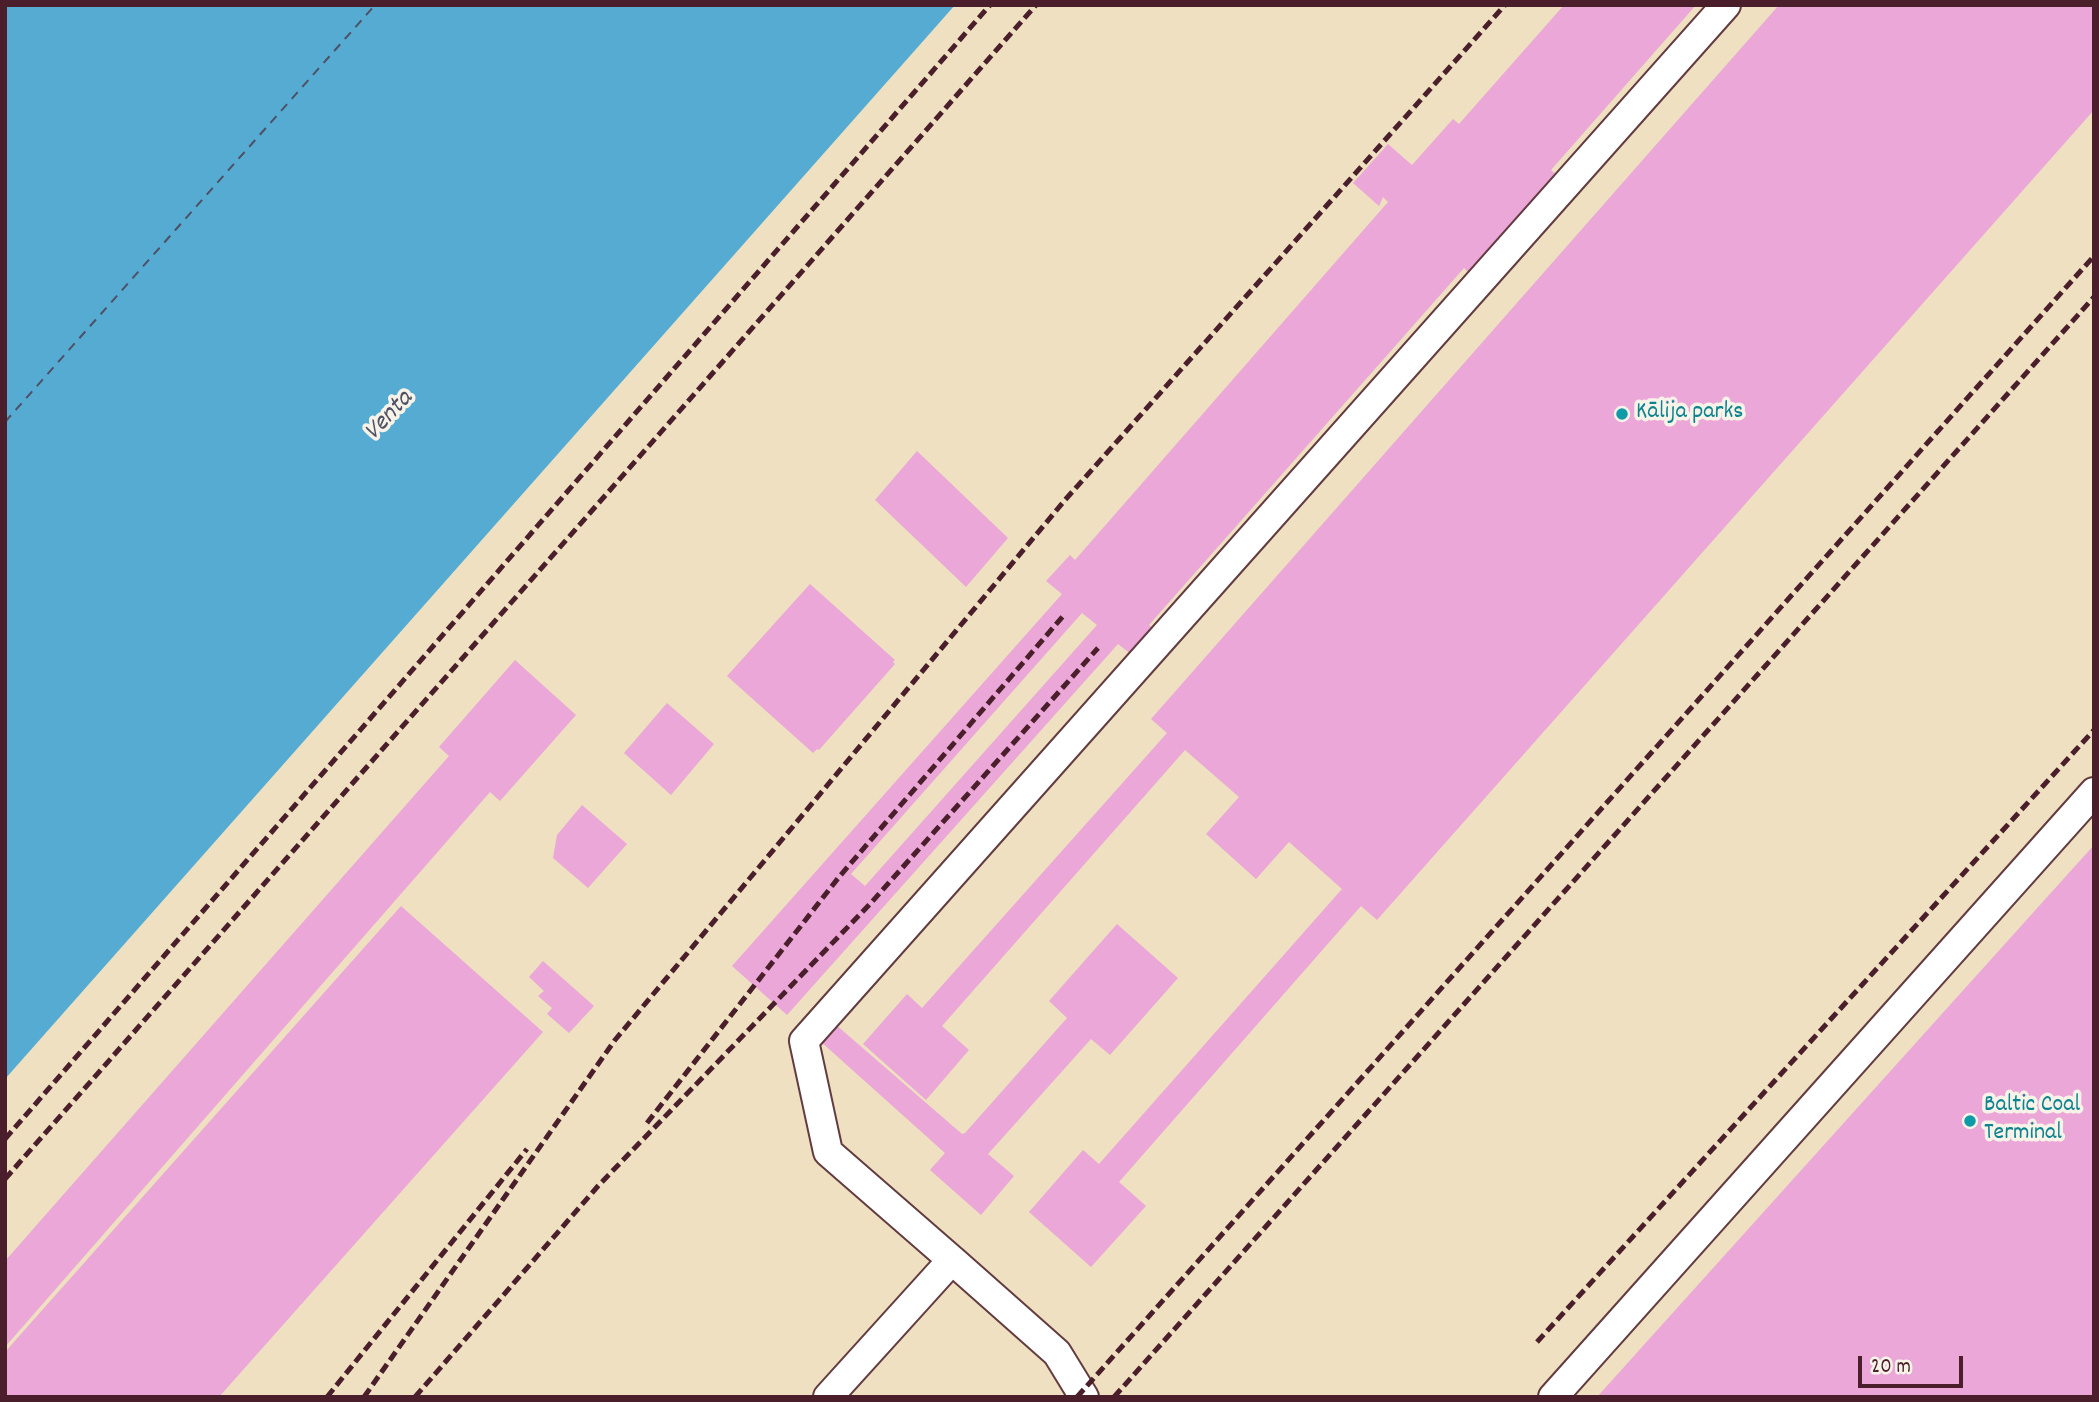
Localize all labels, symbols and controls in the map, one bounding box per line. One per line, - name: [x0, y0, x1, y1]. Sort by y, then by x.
- water label: Venta: [359, 385, 421, 449]
- place label: Kālija parks: [1636, 400, 1743, 428]
- marker: Kālija parks: [1614, 406, 1630, 422]
- place label: Baltic Coal Terminal: [1984, 1093, 2080, 1149]
- marker: Baltic Coal Terminal: [1962, 1113, 1978, 1129]
- scale bar: [1861, 1342, 1966, 1386]
- text: 20 m: [1871, 1353, 1911, 1383]

